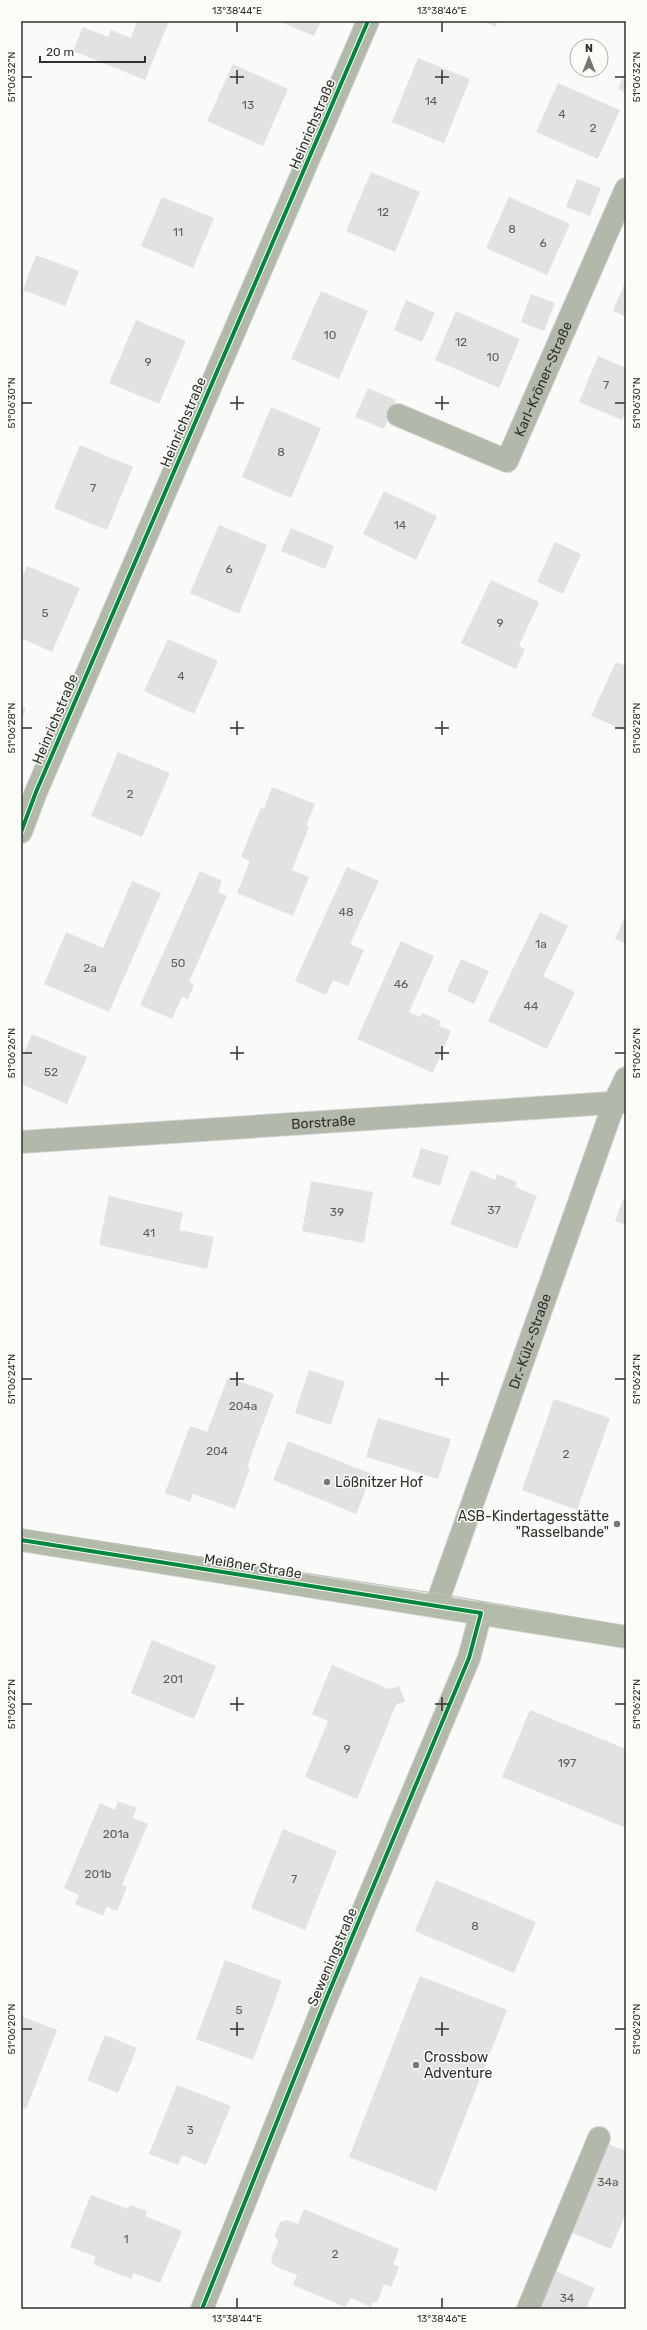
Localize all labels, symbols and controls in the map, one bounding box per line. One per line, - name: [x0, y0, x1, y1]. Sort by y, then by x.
- text: 13°38'44"E: [212, 5, 262, 17]
- text: 13°38'46"E: [417, 5, 467, 17]
- scale bar: [40, 38, 145, 64]
- north arrow: [569, 38, 609, 78]
- text: N: [585, 42, 593, 55]
- text: 20 m: [46, 45, 74, 59]
- text: 51°06'32"N: [6, 52, 18, 102]
- text: 51°06'32"N: [631, 52, 643, 102]
- street label: Heinrichstraße: [286, 76, 339, 172]
- house number: 14: [425, 94, 438, 108]
- house number: 13: [242, 98, 254, 112]
- house number: 4: [558, 107, 566, 121]
- house number: 2: [589, 121, 597, 135]
- house number: 12: [377, 205, 389, 219]
- house number: 8: [508, 222, 516, 236]
- house number: 11: [173, 225, 183, 239]
- house number: 6: [539, 236, 547, 250]
- street label: Karl-Kröner-Straße: [511, 319, 576, 439]
- house number: 10: [324, 328, 336, 342]
- house number: 12: [455, 335, 467, 349]
- house number: 10: [487, 350, 499, 364]
- house number: 9: [144, 355, 152, 369]
- street label: Heinrichstraße: [157, 374, 210, 470]
- text: 51°06'30"N: [6, 377, 18, 429]
- text: 51°06'30"N: [631, 377, 643, 429]
- house number: 7: [603, 378, 609, 392]
- house number: 8: [277, 445, 285, 459]
- house number: 7: [90, 481, 96, 495]
- house number: 14: [394, 518, 407, 532]
- house number: 6: [225, 562, 233, 576]
- house number: 5: [41, 606, 49, 620]
- house number: 9: [496, 616, 504, 630]
- house number: 4: [177, 669, 185, 683]
- street label: Heinrichstraße: [29, 671, 82, 767]
- text: 51°06'28"N: [6, 702, 18, 754]
- text: 51°06'28"N: [631, 702, 643, 754]
- house number: 2: [126, 787, 134, 801]
- house number: 48: [338, 905, 354, 919]
- house number: 1a: [535, 937, 547, 951]
- house number: 50: [171, 956, 185, 970]
- house number: 2a: [83, 961, 97, 975]
- house number: 46: [394, 977, 408, 991]
- house number: 44: [524, 999, 539, 1013]
- text: 51°06'26"N: [6, 1028, 18, 1078]
- text: 51°06'26"N: [631, 1028, 643, 1078]
- house number: 52: [44, 1065, 58, 1079]
- street label: Borstraße: [291, 1112, 356, 1133]
- house number: 37: [487, 1203, 501, 1217]
- house number: 39: [330, 1205, 344, 1219]
- house number: 41: [143, 1226, 155, 1240]
- street label: Dr.-Külz-Straße: [506, 1291, 555, 1391]
- text: 51°06'24"N: [6, 1354, 18, 1404]
- text: 51°06'24"N: [631, 1354, 643, 1404]
- house number: 204a: [229, 1399, 257, 1413]
- house number: 204: [206, 1444, 229, 1458]
- house number: 2: [562, 1447, 570, 1461]
- place label: Lößnitzer Hof: [335, 1474, 424, 1491]
- marker: Lößnitzer Hof: [322, 1477, 332, 1487]
- place label: ASB-Kindertagesstätte "Rasselbande": [458, 1508, 609, 1541]
- marker: ASB-Kindertagesstätte "Rasselbande": [612, 1519, 622, 1529]
- street label: Meißner Straße: [203, 1550, 303, 1583]
- house number: 201: [163, 1672, 183, 1686]
- text: 51°06'22"N: [6, 1679, 18, 1729]
- text: 51°06'22"N: [631, 1679, 643, 1729]
- house number: 9: [343, 1742, 351, 1756]
- house number: 197: [558, 1756, 576, 1770]
- house number: 201a: [103, 1827, 129, 1841]
- house number: 201b: [85, 1867, 111, 1881]
- house number: 7: [291, 1872, 297, 1886]
- street label: Seweningstraße: [304, 1905, 361, 2009]
- house number: 8: [471, 1919, 479, 1933]
- text: 51°06'20"N: [6, 2003, 18, 2055]
- house number: 5: [235, 2003, 243, 2017]
- text: 51°06'20"N: [631, 2003, 643, 2055]
- place label: Crossbow Adventure: [424, 2049, 492, 2082]
- marker: Crossbow Adventure: [411, 2060, 421, 2070]
- house number: 3: [186, 2123, 194, 2137]
- house number: 34a: [597, 2175, 619, 2189]
- house number: 1: [123, 2232, 129, 2246]
- house number: 2: [331, 2247, 339, 2261]
- house number: 34: [560, 2291, 575, 2305]
- text: 13°38'44"E: [212, 2313, 262, 2325]
- text: 13°38'46"E: [417, 2313, 467, 2325]

